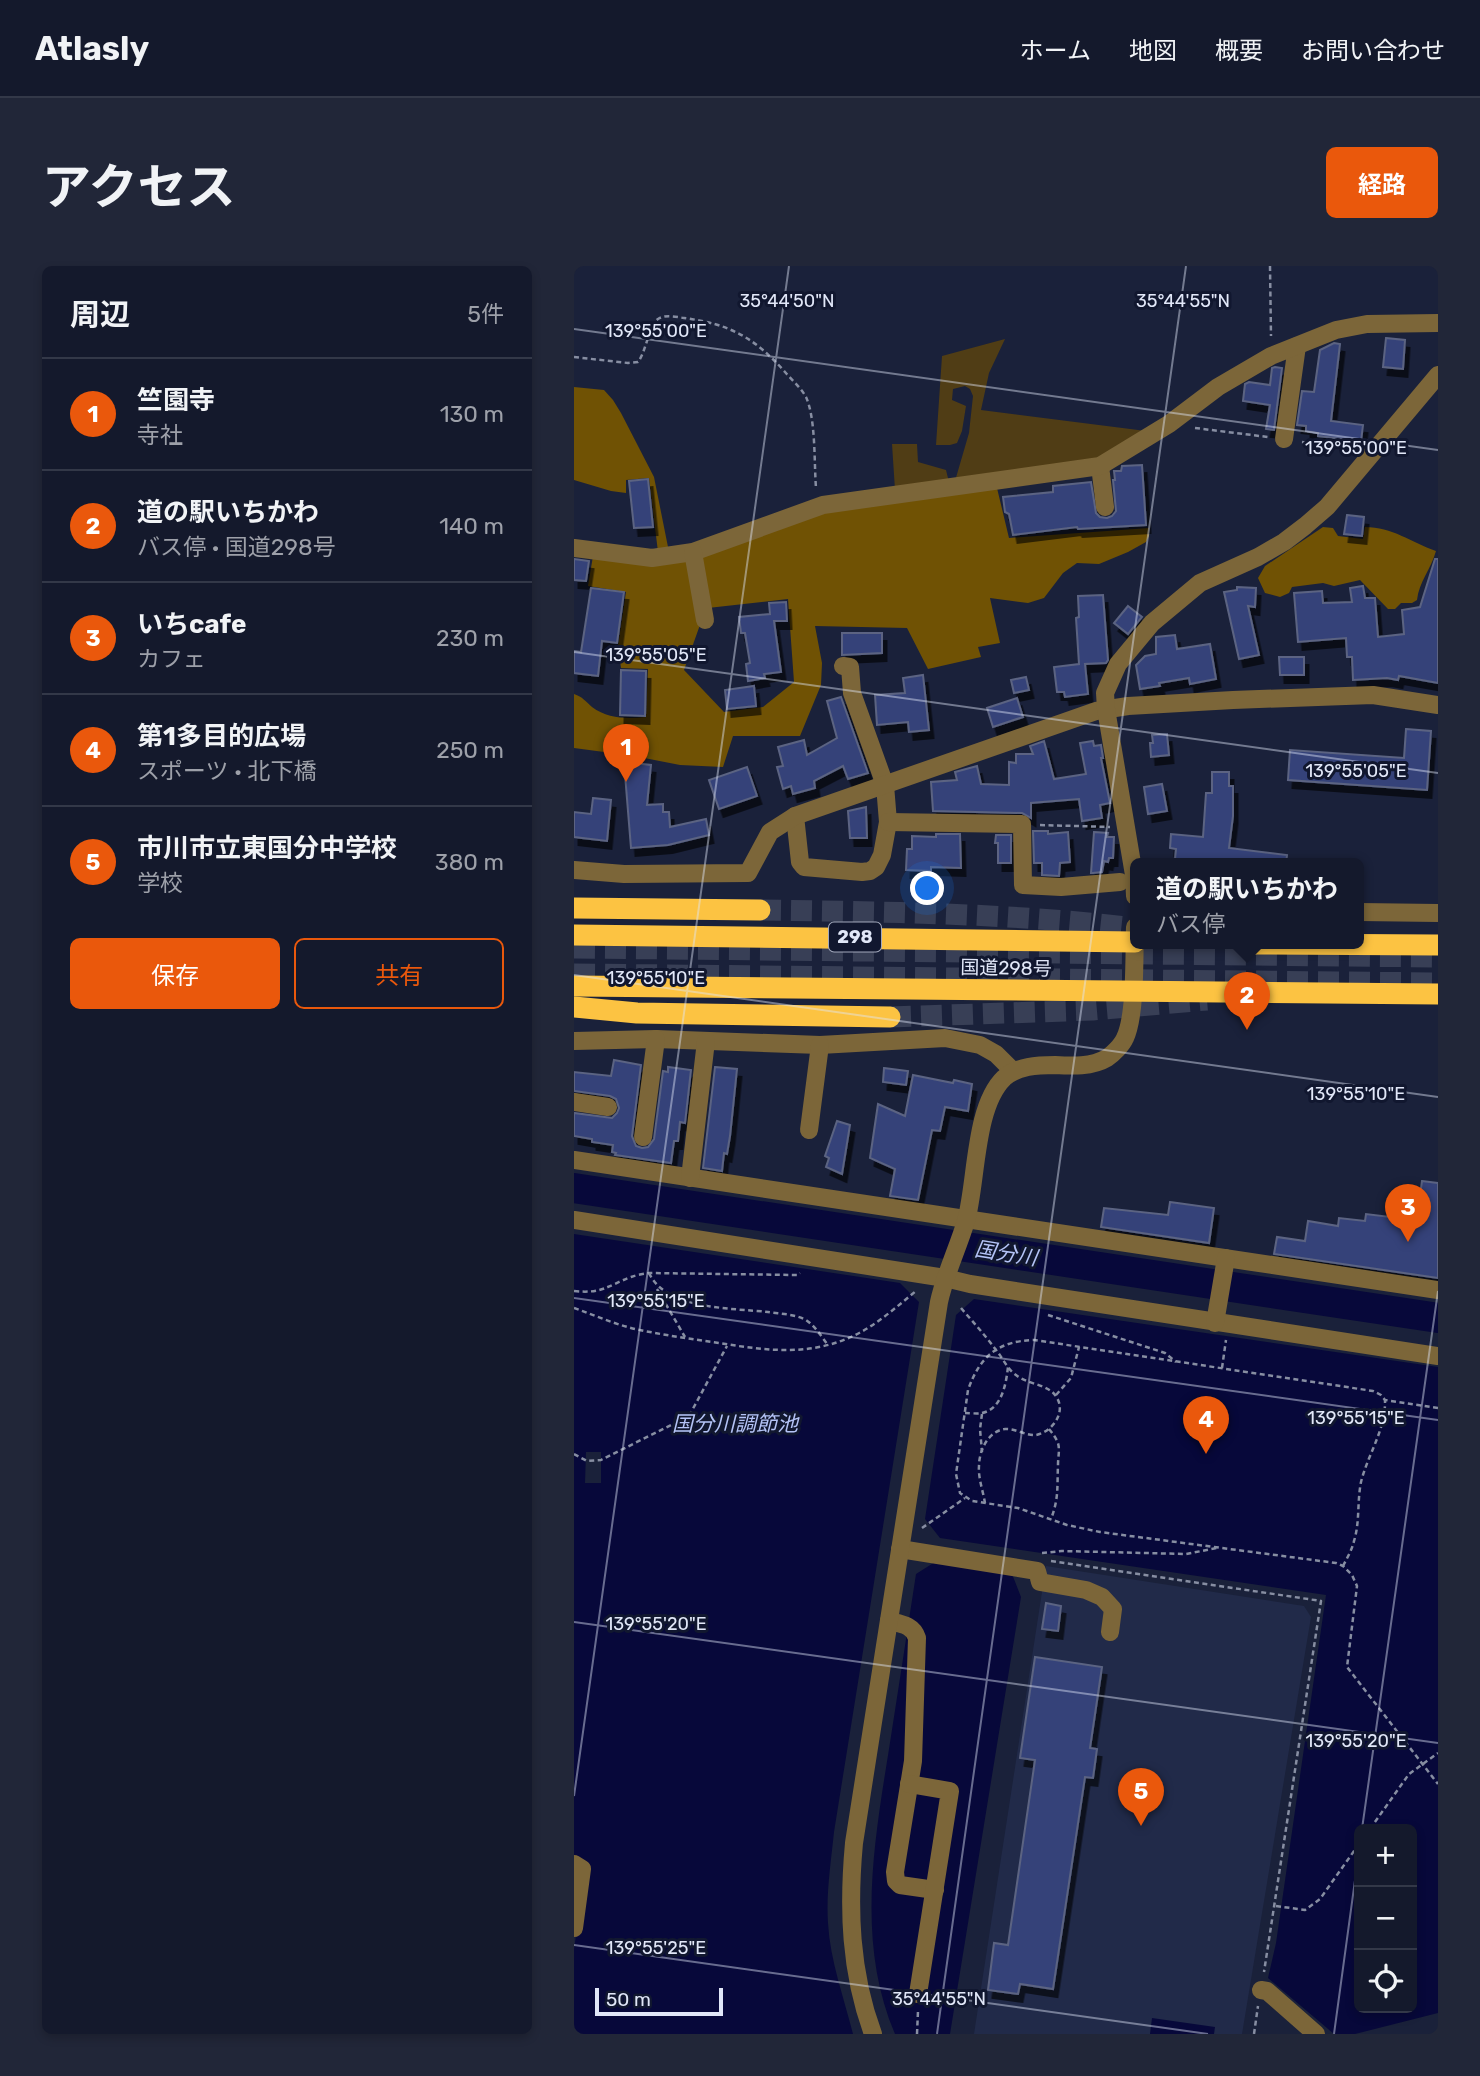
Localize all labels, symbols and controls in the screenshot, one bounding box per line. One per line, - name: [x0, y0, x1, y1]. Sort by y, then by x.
- text: Atlasly: [35, 29, 149, 68]
- text: ホーム: [1020, 37, 1091, 65]
- text: 地図: [1129, 37, 1177, 65]
- text: 概要: [1215, 37, 1263, 65]
- text: お問い合わせ: [1301, 37, 1445, 65]
- button: 経路: [1326, 147, 1438, 218]
- text: アクセス: [42, 158, 236, 216]
- text: 35°44'50"N: [740, 290, 834, 312]
- text: 35°44'55"N: [1136, 290, 1230, 312]
- text: 周辺: [70, 297, 130, 333]
- text: 5件: [467, 300, 504, 328]
- text: 139°55'00"E: [605, 320, 707, 342]
- text: 竺園寺: [137, 385, 215, 416]
- text: 1: [87, 400, 99, 428]
- text: 130 m: [440, 400, 504, 428]
- text: 寺社: [137, 421, 183, 449]
- text: 139°55'00"E: [1305, 437, 1407, 459]
- text: 道の駅いちかわ: [137, 497, 319, 528]
- text: 2: [86, 512, 100, 540]
- text: 140 m: [439, 512, 504, 540]
- text: バス停 · 国道298号: [137, 533, 336, 561]
- text: いちcafe: [137, 609, 246, 640]
- text: 3: [85, 624, 101, 652]
- text: 230 m: [436, 624, 504, 652]
- text: 139°55'05"E: [605, 644, 707, 666]
- text: カフェ: [137, 645, 206, 673]
- text: 第1多目的広場: [137, 721, 306, 752]
- pin: 1: [603, 724, 649, 782]
- text: 4: [85, 736, 101, 764]
- text: 250 m: [436, 736, 504, 764]
- text: スポーツ · 北下橋: [137, 757, 316, 785]
- text: 139°55'05"E: [1305, 760, 1407, 782]
- text: 市川市立東国分中学校: [137, 833, 397, 864]
- text: 5: [86, 848, 100, 876]
- text: 380 m: [435, 848, 504, 876]
- popup: [1130, 858, 1364, 949]
- text: 学校: [137, 869, 183, 897]
- your location: [910, 871, 944, 905]
- text: 道の駅いちかわ: [1156, 874, 1338, 905]
- text: バス停: [1156, 910, 1225, 938]
- road number: 298: [829, 922, 881, 952]
- button: 保存: [70, 938, 280, 1009]
- button: 共有: [294, 938, 504, 1009]
- street label: 国道298号: [960, 956, 1052, 980]
- text: 139°55'10"E: [607, 967, 705, 989]
- pin: 2: [1224, 972, 1270, 1030]
- text: 139°55'10"E: [1307, 1083, 1405, 1105]
- pin: 3: [1385, 1184, 1431, 1242]
- water label: 国分川: [973, 1236, 1041, 1271]
- text: 139°55'15"E: [607, 1290, 705, 1312]
- pin: 4: [1183, 1396, 1229, 1454]
- text: 139°55'15"E: [1307, 1407, 1405, 1429]
- water label: 国分川調節池: [672, 1411, 800, 1436]
- text: 139°55'20"E: [605, 1613, 707, 1635]
- text: 139°55'20"E: [1305, 1730, 1407, 1752]
- pin: 5: [1118, 1768, 1164, 1826]
- map controls: [1354, 1824, 1417, 2013]
- button: +: [1354, 1824, 1417, 1887]
- button: −: [1354, 1887, 1417, 1950]
- text: 139°55'25"E: [606, 1937, 706, 1959]
- button: locate: [1354, 1950, 1417, 2013]
- scale bar: [595, 1985, 723, 2017]
- text: 50 m: [606, 1988, 651, 2011]
- text: 35°44'55"N: [892, 1988, 986, 2010]

